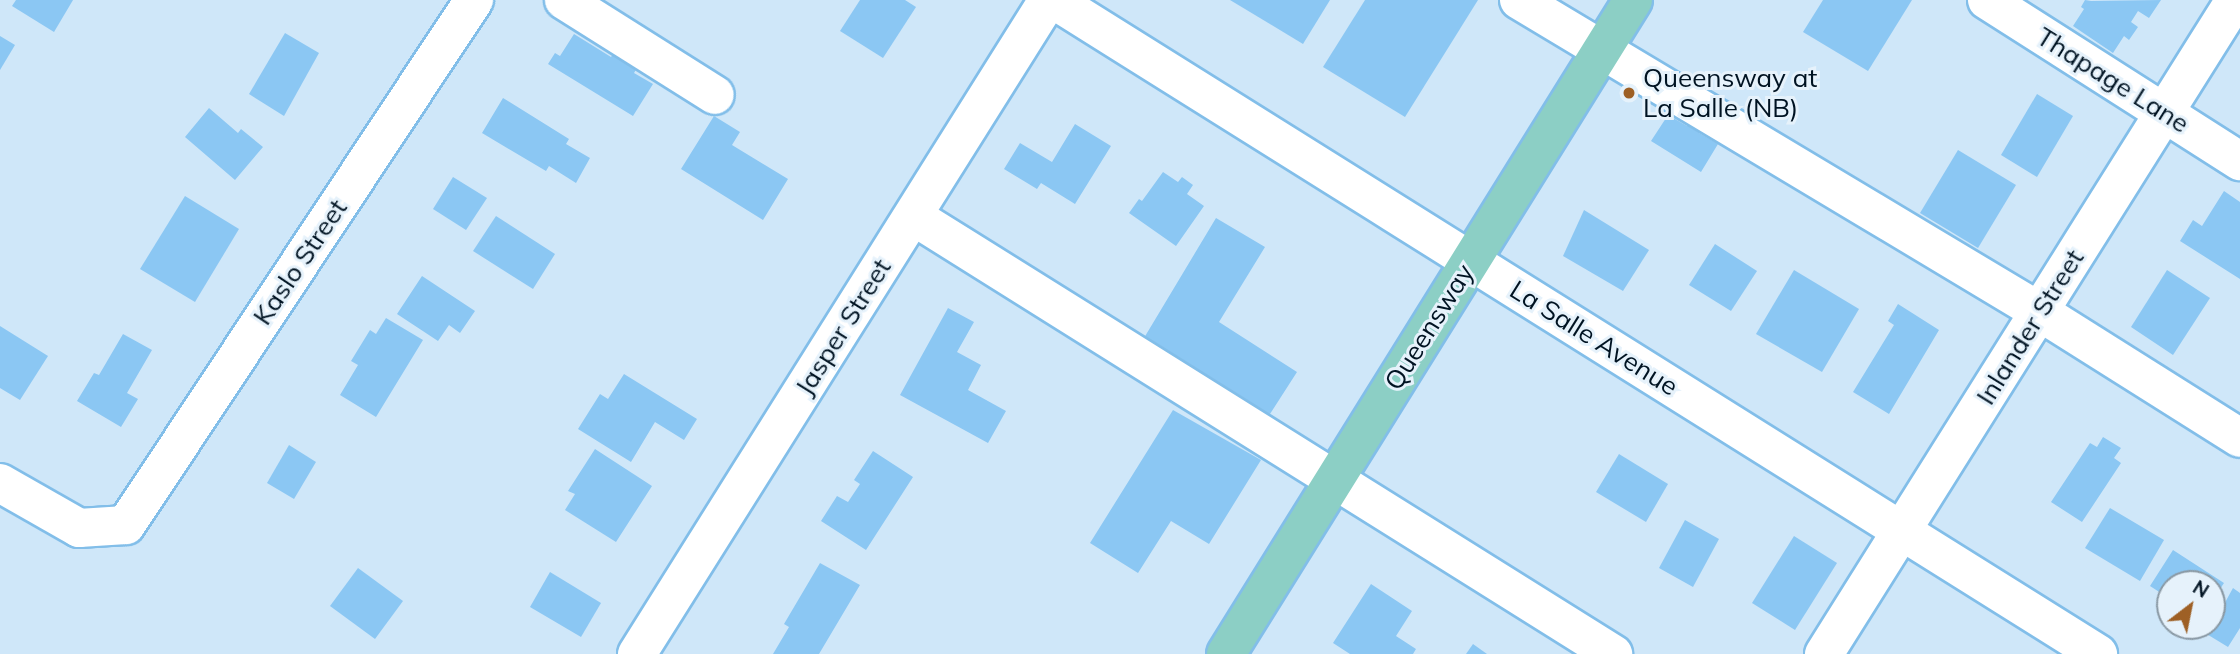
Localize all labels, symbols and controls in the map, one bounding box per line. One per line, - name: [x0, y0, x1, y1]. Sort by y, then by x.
- street label: Thapage Lane: [2031, 21, 2195, 139]
- place label: Queensway at La Salle (NB): [1643, 62, 1817, 124]
- marker: Queensway at La Salle (NB): [1621, 85, 1637, 101]
- street label: Kaslo Street: [247, 193, 353, 331]
- street label: Inlander Street: [1970, 244, 2090, 410]
- street label: Jasper Street: [789, 253, 897, 401]
- street label: Queensway: [1378, 258, 1480, 396]
- street label: La Salle Avenue: [1504, 274, 1684, 402]
- north arrow: [2156, 570, 2226, 640]
- text: N: [2189, 575, 2214, 603]

